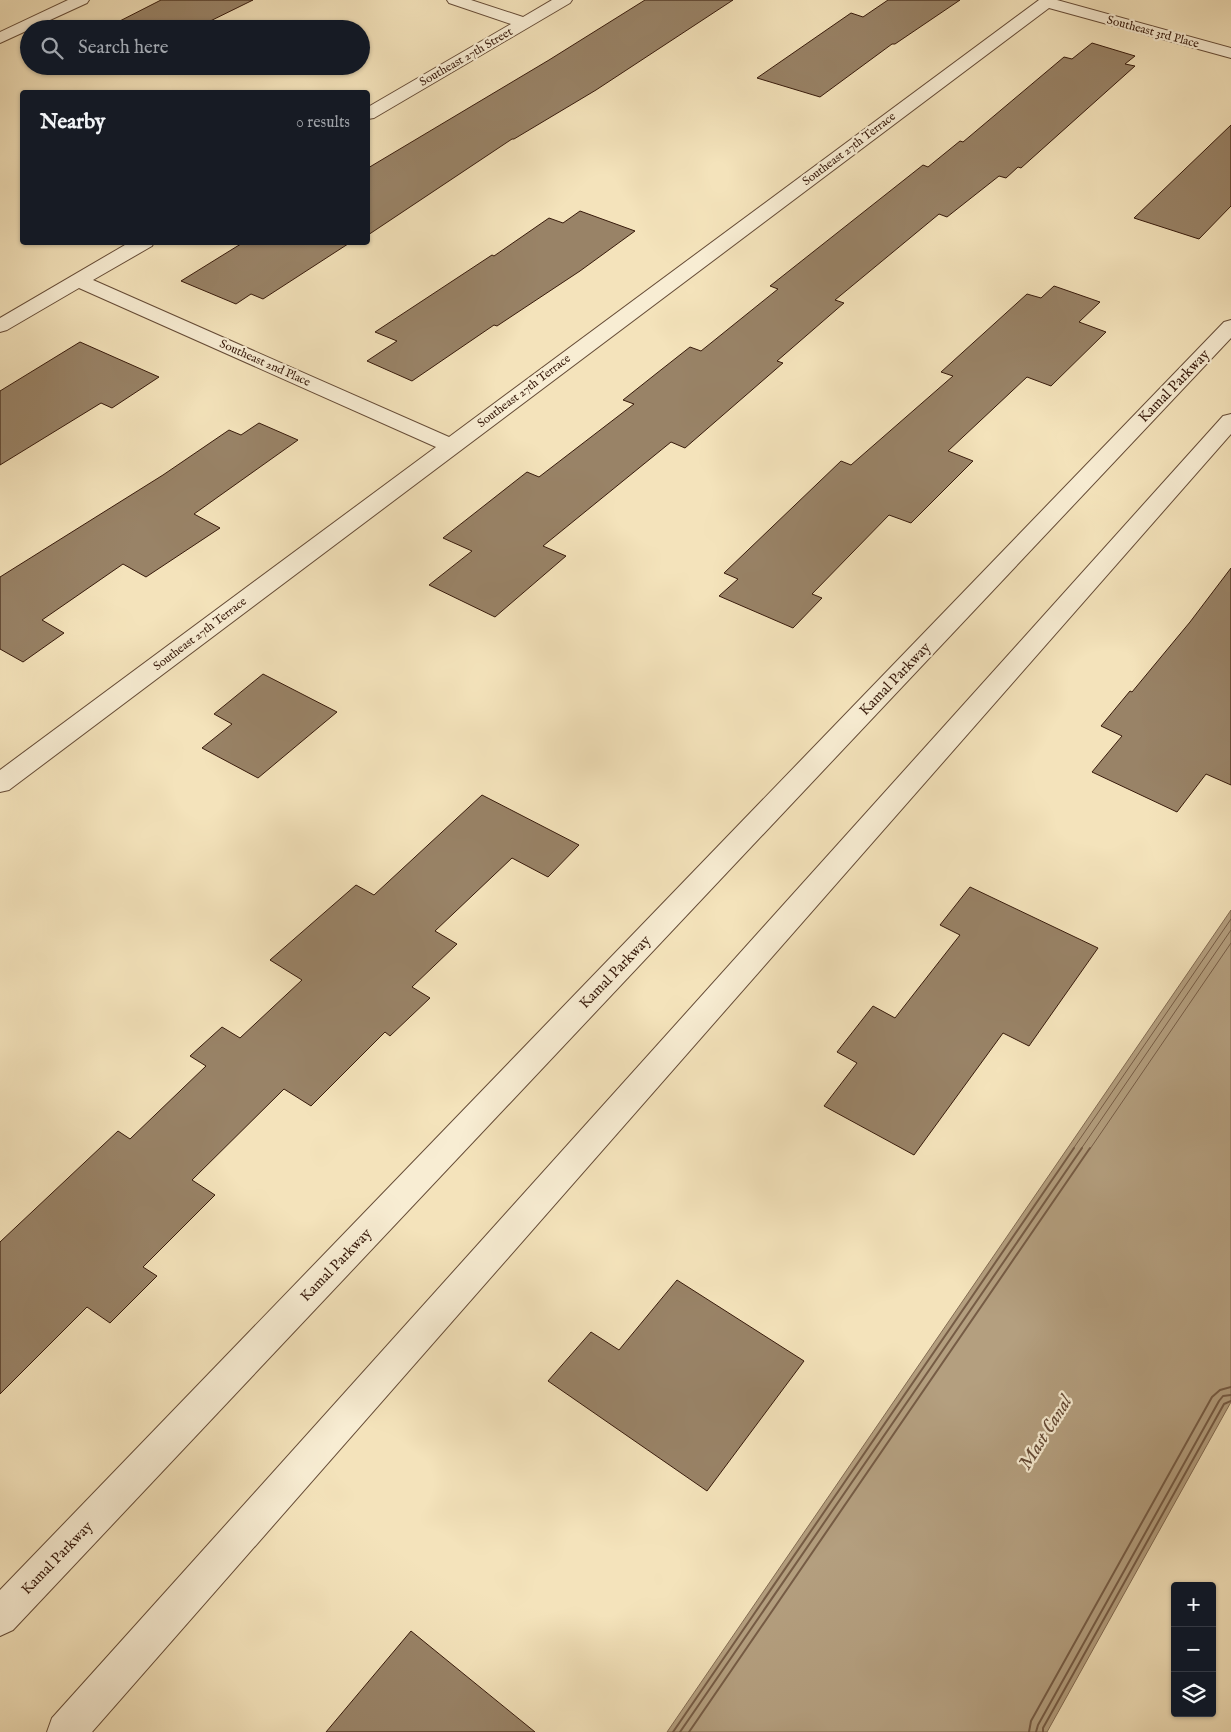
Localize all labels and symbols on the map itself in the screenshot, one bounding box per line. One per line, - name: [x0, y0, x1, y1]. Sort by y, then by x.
- street label: Southeast 3rd Place: [1105, 12, 1201, 52]
- street label: Southeast 27th Street: [417, 24, 515, 90]
- street label: Southeast 27th Terrace: [799, 109, 899, 189]
- street label: Southeast 2nd Place: [217, 336, 313, 390]
- street label: Kamal Parkway: [1134, 345, 1214, 427]
- street label: Southeast 27th Terrace: [474, 351, 574, 431]
- street label: Southeast 27th Terrace: [150, 594, 250, 674]
- street label: Kamal Parkway: [855, 638, 935, 720]
- street label: Kamal Parkway: [575, 931, 655, 1013]
- street label: Kamal Parkway: [296, 1224, 376, 1306]
- water label: Mast Canal: [1014, 1390, 1079, 1475]
- street label: Kamal Parkway: [17, 1517, 97, 1599]

